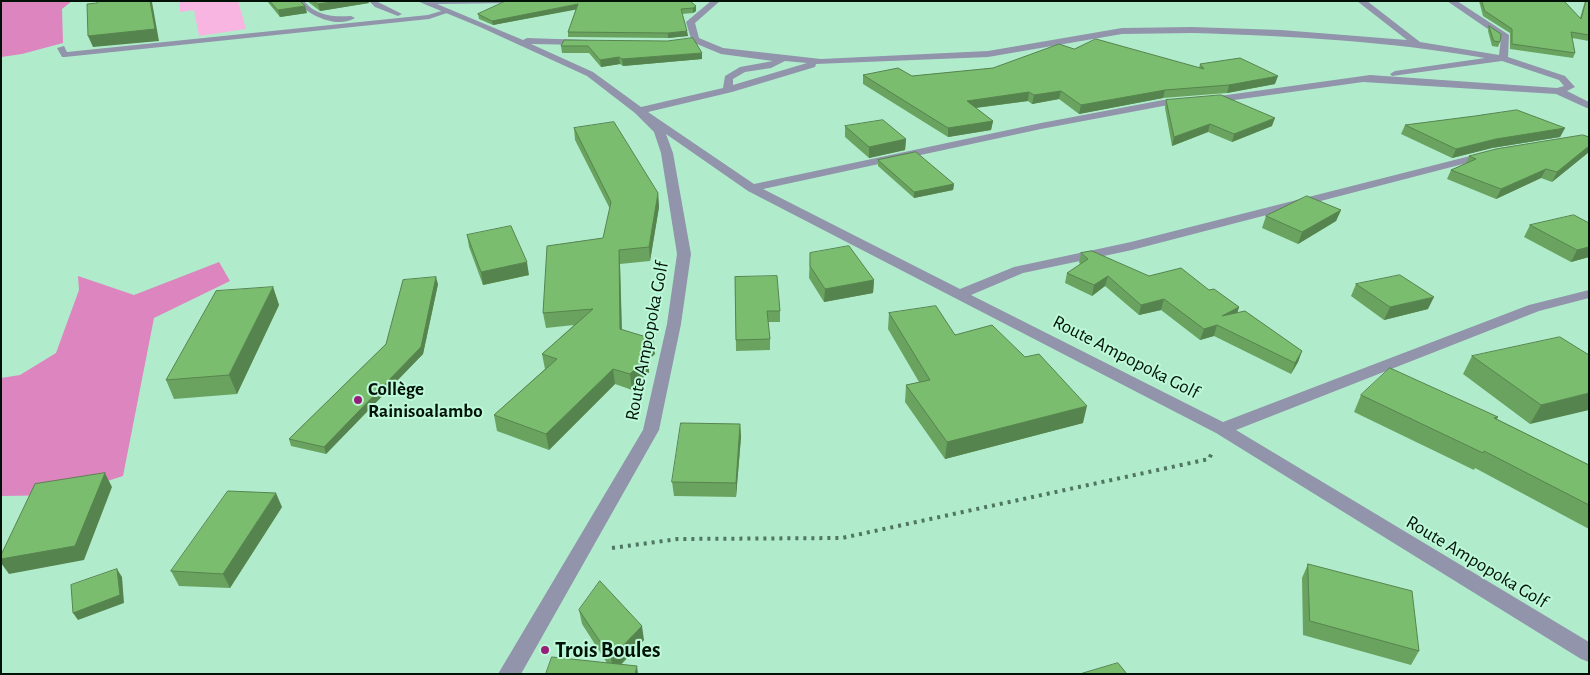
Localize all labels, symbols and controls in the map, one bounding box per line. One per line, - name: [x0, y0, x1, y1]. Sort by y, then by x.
- street label: Route Ampopoka Golf: [620, 260, 674, 422]
- street label: Route Ampopoka Golf: [1049, 310, 1203, 404]
- place label: Collège Rainisoalambo: [368, 378, 483, 422]
- marker: Collège Rainisoalambo: [352, 394, 364, 406]
- street label: Route Ampopoka Golf: [1402, 511, 1552, 613]
- place label: Trois Boules: [555, 637, 660, 663]
- marker: Trois Boules: [539, 644, 551, 656]

